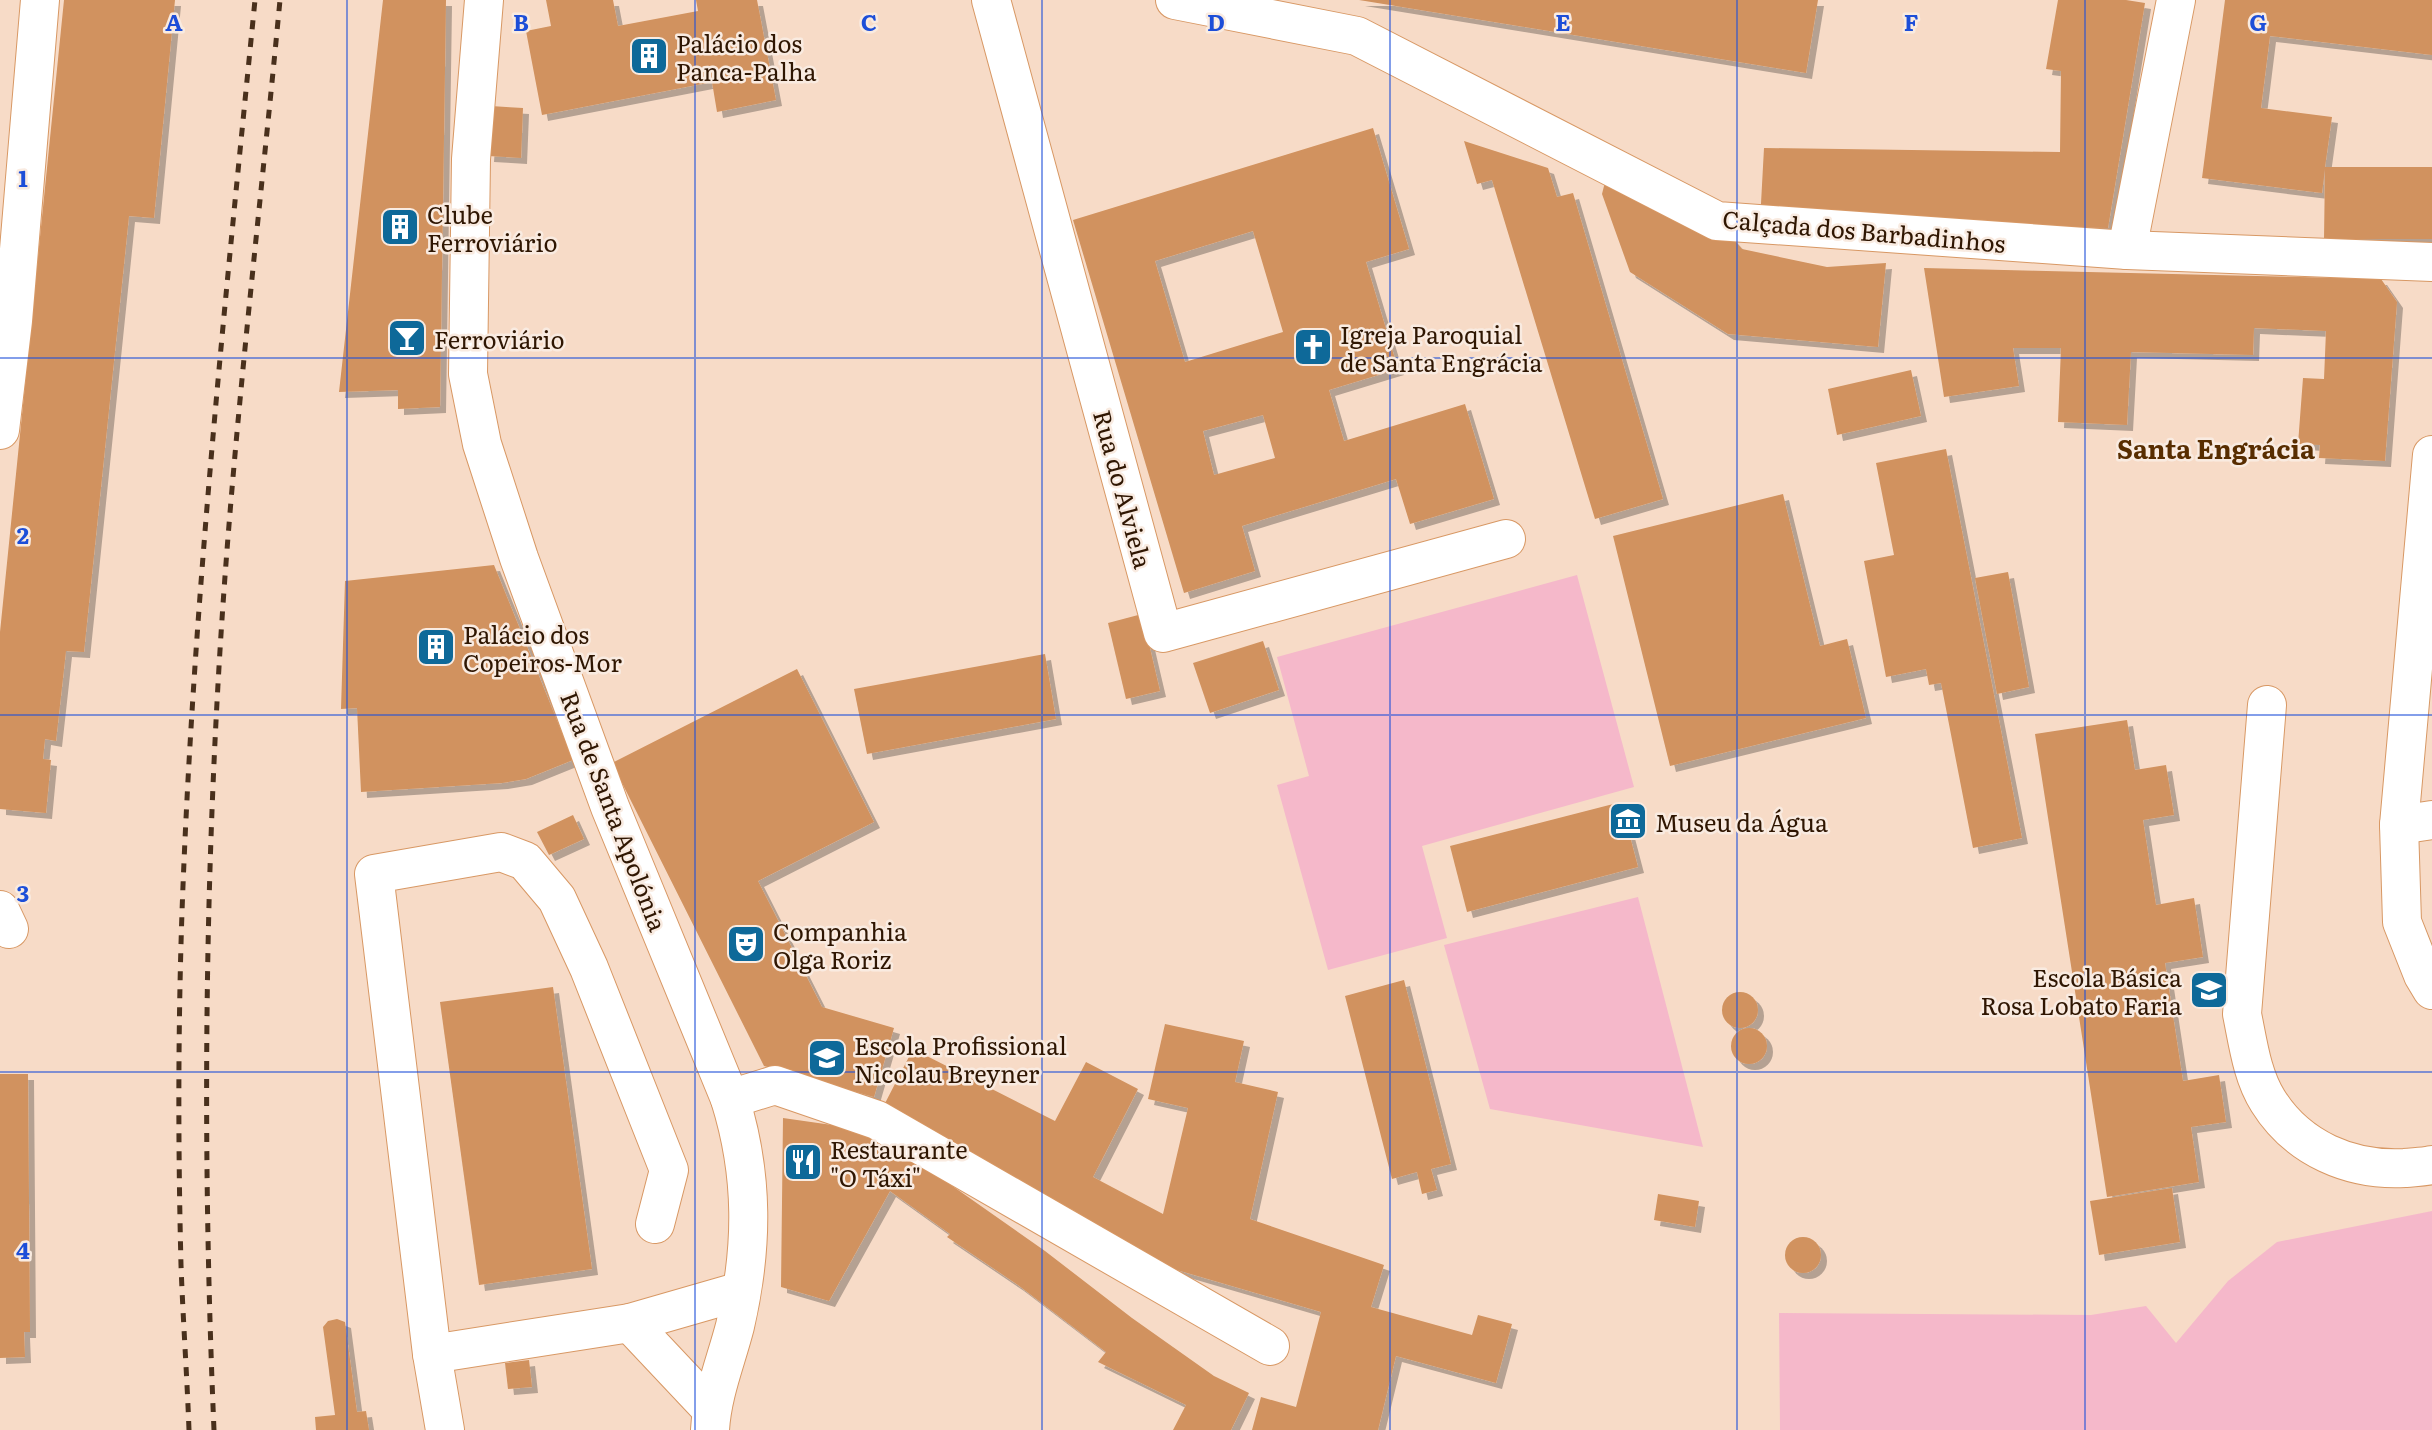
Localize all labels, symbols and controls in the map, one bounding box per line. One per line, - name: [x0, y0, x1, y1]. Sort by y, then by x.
- text: A: [165, 4, 183, 38]
- text: B: [513, 4, 529, 38]
- text: C: [861, 4, 877, 38]
- text: D: [1207, 4, 1225, 38]
- text: E: [1555, 4, 1571, 38]
- text: F: [1904, 4, 1919, 38]
- text: G: [2249, 4, 2267, 38]
- place label: Palácio dos Panca-Palha: [676, 25, 817, 88]
- building icon: Palácio dos Panca-Palha: [628, 35, 670, 77]
- text: 1: [18, 160, 28, 194]
- place label: Clube Ferroviário: [427, 196, 558, 259]
- street label: Calçada dos Barbadinhos: [1721, 200, 2007, 260]
- building icon: Clube Ferroviário: [379, 206, 421, 248]
- place label: Igreja Paroquial de Santa Engrácia: [1340, 316, 1543, 379]
- bar icon: Ferroviário: [386, 317, 428, 359]
- place label: Ferroviário: [434, 321, 565, 356]
- church icon: Igreja Paroquial de Santa Engrácia: [1292, 326, 1334, 368]
- street label: Rua do Alviela: [1086, 406, 1162, 572]
- district label: Santa Engrácia: [2117, 428, 2315, 467]
- text: 2: [17, 517, 29, 551]
- place label: Palácio dos Copeiros-Mor: [463, 616, 622, 679]
- building icon: Palácio dos Copeiros-Mor: [415, 626, 457, 668]
- street label: Rua de Santa Apolónia: [553, 686, 677, 936]
- museum icon: Museu da Água: [1607, 800, 1649, 842]
- place label: Museu da Água: [1655, 804, 1828, 839]
- text: 3: [17, 875, 29, 909]
- place label: Companhia Olga Roriz: [773, 913, 907, 976]
- theatre icon: Companhia Olga Roriz: [725, 923, 767, 965]
- place label: Escola Básica Rosa Lobato Faria: [1980, 959, 2182, 1022]
- school or university icon: Escola Básica Rosa Lobato Faria: [2188, 969, 2230, 1011]
- place label: Escola Profissional Nicolau Breyner: [854, 1027, 1067, 1090]
- school or university icon: Escola Profissional Nicolau Breyner: [806, 1037, 848, 1079]
- place label: Restaurante "O Táxi": [830, 1131, 968, 1194]
- restaurant icon: Restaurante "O Táxi": [782, 1141, 824, 1183]
- text: 4: [16, 1232, 30, 1266]

